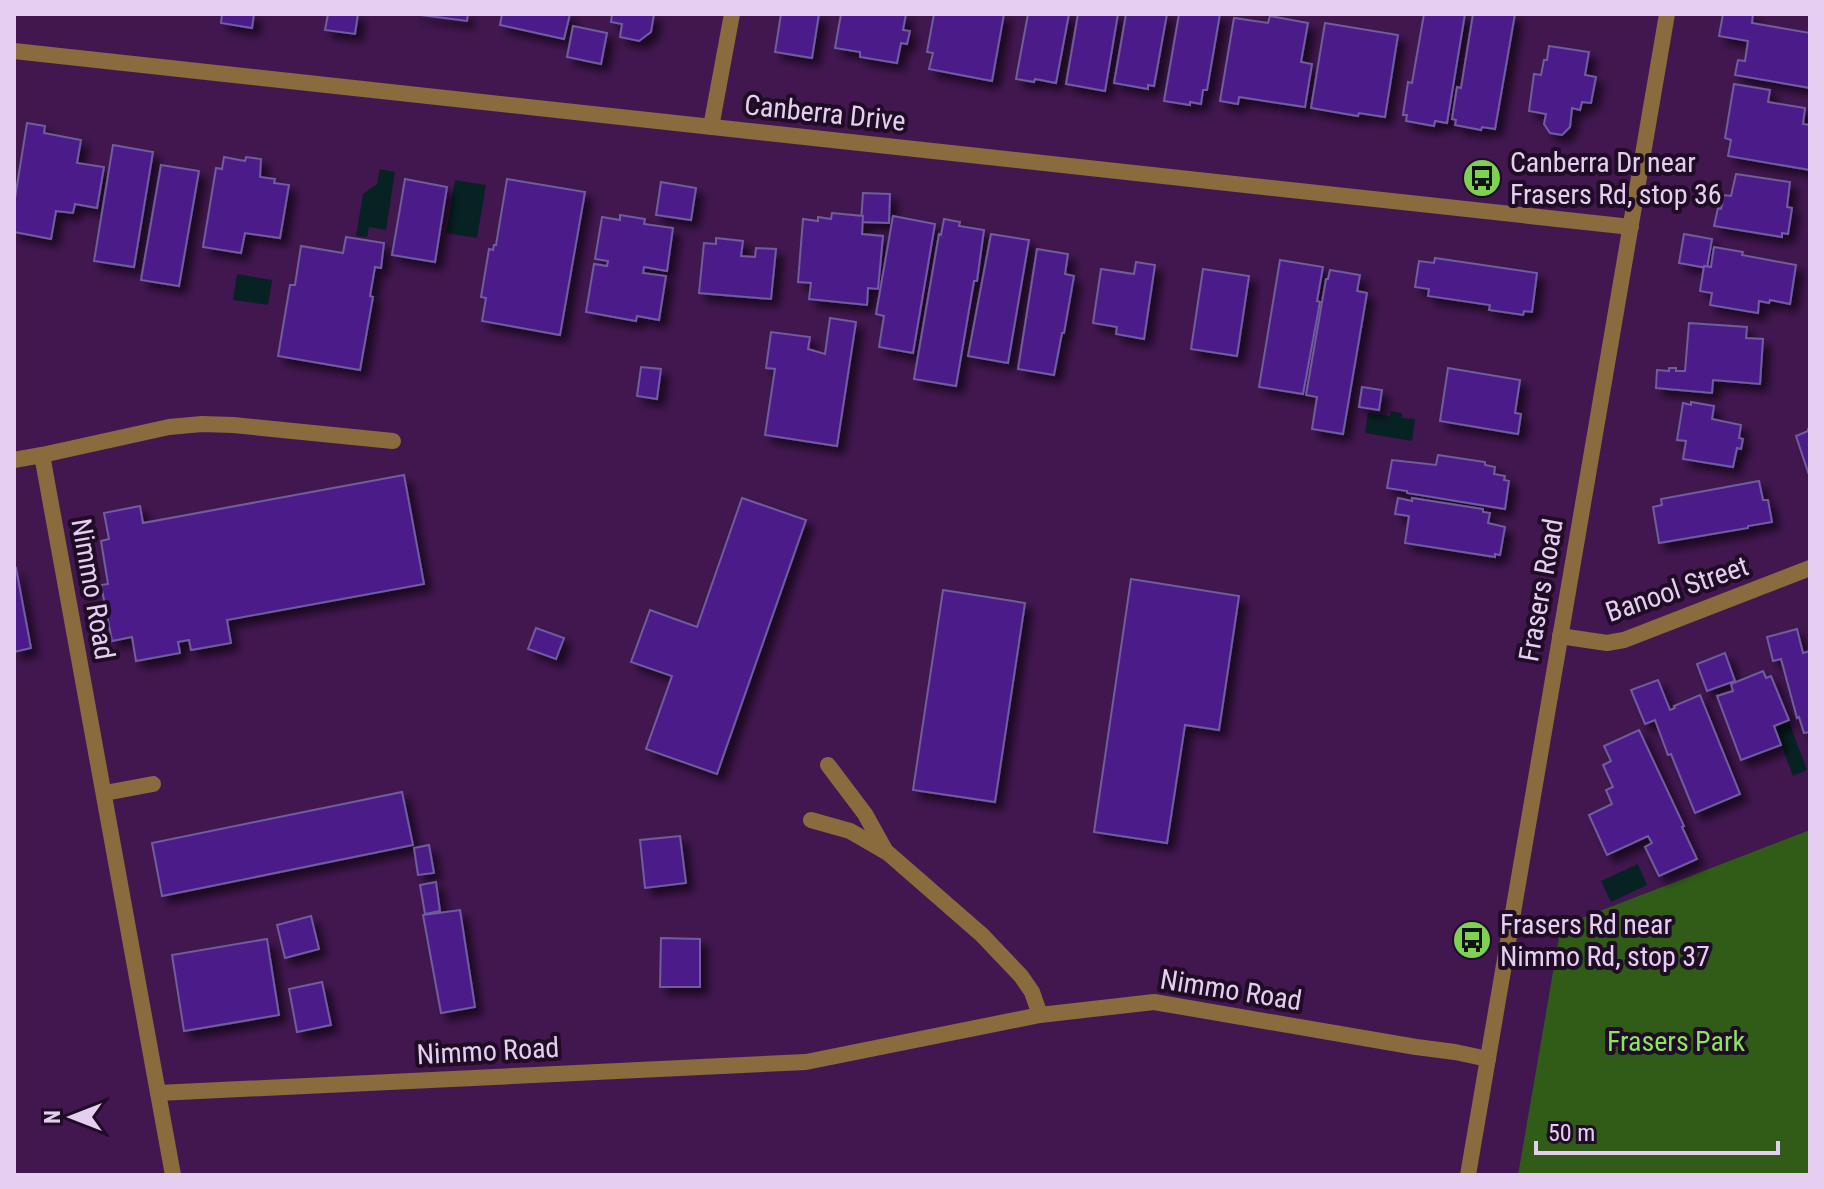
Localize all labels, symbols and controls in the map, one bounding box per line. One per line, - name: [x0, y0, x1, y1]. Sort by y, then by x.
- street label: Canberra Drive: [743, 88, 907, 138]
- place label: Canberra Dr near Frasers Rd, stop 36: [1510, 146, 1722, 211]
- bus stop icon: Canberra Dr near Frasers Rd, stop 36: [1461, 157, 1503, 199]
- street label: Nimmo Road: [64, 516, 122, 662]
- street label: Frasers Road: [1512, 516, 1570, 664]
- street label: Banool Street: [1601, 549, 1753, 629]
- place label: Frasers Rd near Nimmo Rd, stop 37: [1500, 908, 1710, 973]
- bus stop icon: Frasers Rd near Nimmo Rd, stop 37: [1451, 919, 1493, 961]
- street label: Nimmo Road: [1158, 963, 1304, 1017]
- park label: Frasers Park: [1607, 1025, 1745, 1058]
- street label: Nimmo Road: [416, 1031, 560, 1071]
- north arrow: [32, 1077, 112, 1157]
- scale bar: [1536, 1105, 1778, 1155]
- text: N: [40, 1110, 65, 1124]
- text: 50 m: [1548, 1119, 1595, 1147]

